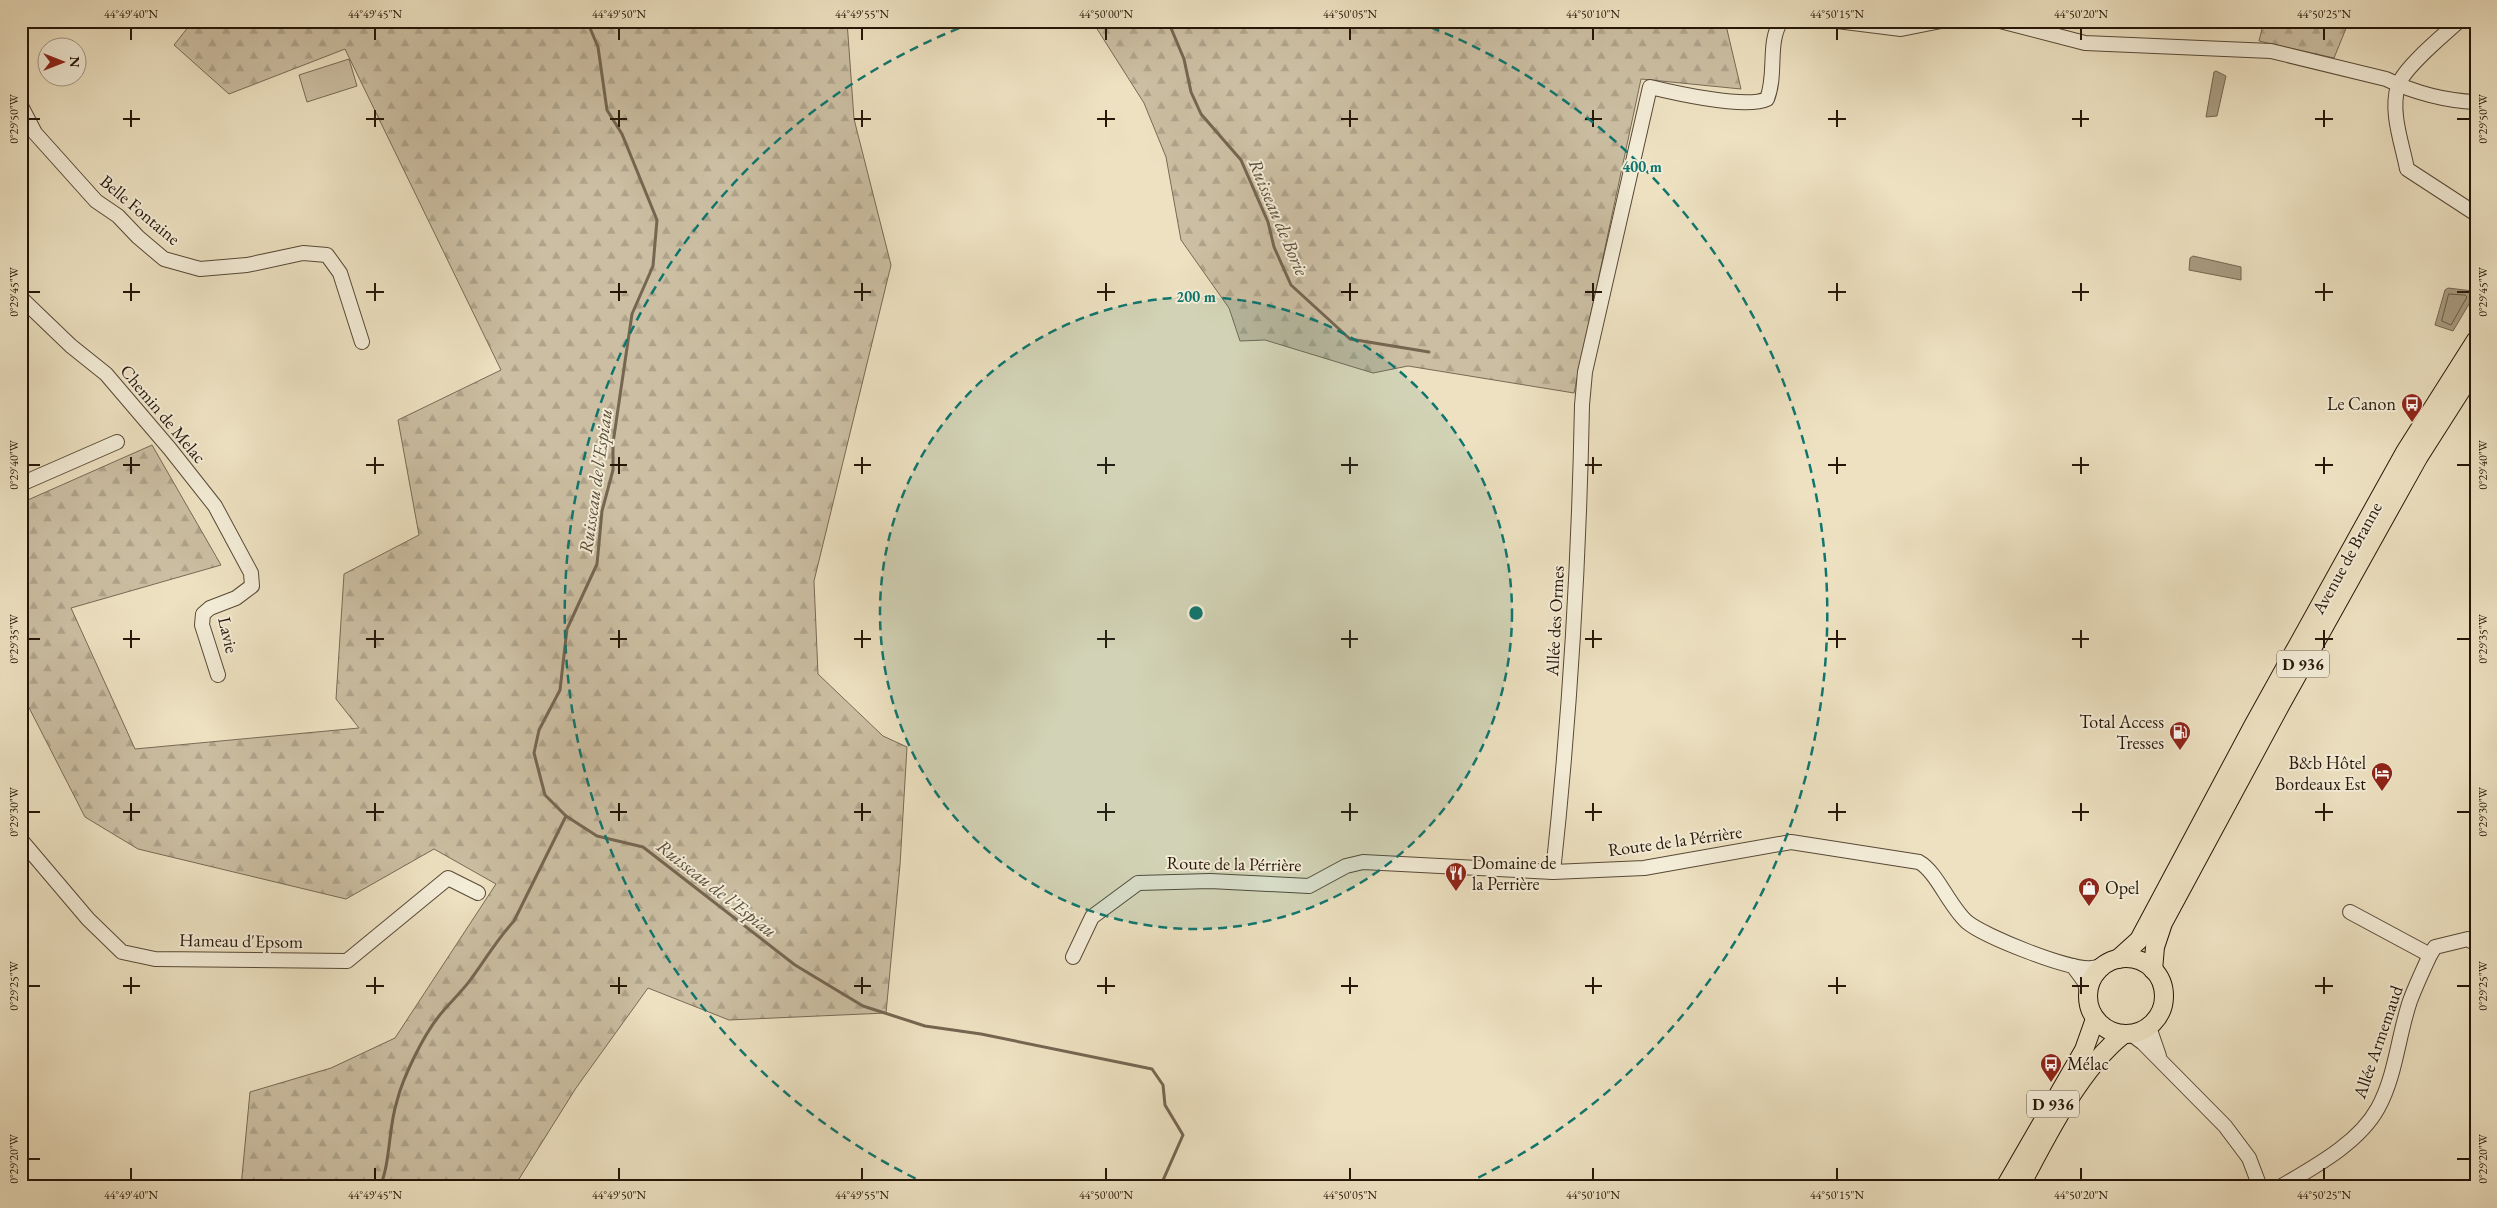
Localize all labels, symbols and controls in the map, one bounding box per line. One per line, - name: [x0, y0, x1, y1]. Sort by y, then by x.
- text: 44°49'40"N: [104, 6, 158, 22]
- text: 44°49'45"N: [348, 6, 402, 22]
- text: 44°49'50"N: [592, 6, 646, 22]
- text: 44°49'55"N: [835, 6, 889, 22]
- text: 44°50'00"N: [1079, 6, 1133, 22]
- text: 44°50'05"N: [1323, 6, 1377, 22]
- text: 44°50'10"N: [1566, 6, 1620, 22]
- text: 44°50'15"N: [1810, 6, 1864, 22]
- text: 44°50'20"N: [2054, 6, 2108, 22]
- text: 44°50'25"N: [2297, 6, 2351, 22]
- north arrow: [38, 38, 88, 88]
- text: N: [66, 56, 84, 68]
- text: 0°29'50"W: [6, 93, 22, 144]
- text: 0°29'50"W: [2475, 93, 2491, 144]
- water label: Ruisseau de Borie: [1243, 155, 1315, 280]
- text: 400 m: [1622, 157, 1662, 176]
- street label: Belle Fontaine: [96, 169, 185, 250]
- text: 0°29'45"W: [6, 266, 22, 317]
- text: 0°29'45"W: [2475, 266, 2491, 317]
- text: 200 m: [1176, 287, 1216, 306]
- street label: Chemin de Melac: [115, 360, 211, 468]
- place label: Le Canon: [2327, 392, 2396, 415]
- bus stop icon: Le Canon: [2400, 392, 2424, 423]
- water label: Ruisseau de l'Espiau: [573, 407, 618, 555]
- text: 0°29'40"W: [6, 439, 22, 490]
- text: 0°29'40"W: [2475, 439, 2491, 490]
- street label: Avenue de Branne: [2306, 498, 2387, 619]
- street label: Allée des Ormes: [1540, 565, 1569, 678]
- centre of rings: [1187, 604, 1205, 622]
- text: 0°29'35"W: [6, 613, 22, 664]
- text: 0°29'35"W: [2475, 613, 2491, 664]
- street label: Lavie: [213, 614, 244, 655]
- road number: D 936: [2277, 651, 2329, 678]
- place label: Total Access Tresses: [2079, 710, 2164, 754]
- fuel station icon: Total Access Tresses: [2168, 720, 2192, 751]
- place label: B&b Hôtel Bordeaux Est: [2275, 751, 2366, 795]
- hotel icon: B&b Hôtel Bordeaux Est: [2370, 761, 2394, 792]
- text: 0°29'30"W: [6, 786, 22, 837]
- text: 0°29'30"W: [2475, 786, 2491, 837]
- street label: Route de la Pérrière: [1607, 820, 1743, 861]
- water label: Ruisseau de l'Espiau: [651, 834, 782, 943]
- street label: Route de la Pérrière: [1166, 851, 1302, 876]
- place label: Domaine de la Perrière: [1472, 851, 1556, 895]
- restaurant icon: Domaine de la Perrière: [1444, 861, 1468, 892]
- shop icon: Opel: [2077, 876, 2101, 907]
- place label: Opel: [2105, 876, 2139, 899]
- street label: Hameau d'Epsom: [179, 928, 303, 953]
- text: 0°29'25"W: [6, 960, 22, 1011]
- text: 0°29'25"W: [2475, 960, 2491, 1011]
- street label: Allée Armemaud: [2347, 982, 2408, 1102]
- bus stop icon: Mélac: [2039, 1052, 2063, 1083]
- place label: Mélac: [2067, 1052, 2109, 1075]
- road number: D 936: [2027, 1090, 2079, 1118]
- text: 0°29'20"W: [6, 1133, 22, 1184]
- text: 0°29'20"W: [2475, 1133, 2491, 1184]
- text: 44°49'40"N: [104, 1187, 158, 1203]
- text: 44°49'45"N: [348, 1187, 402, 1203]
- text: 44°49'50"N: [592, 1187, 646, 1203]
- text: 44°49'55"N: [835, 1187, 889, 1203]
- text: 44°50'00"N: [1079, 1187, 1133, 1203]
- text: 44°50'05"N: [1323, 1187, 1377, 1203]
- text: 44°50'10"N: [1566, 1187, 1620, 1203]
- text: 44°50'15"N: [1810, 1187, 1864, 1203]
- text: 44°50'20"N: [2054, 1187, 2108, 1203]
- text: 44°50'25"N: [2297, 1187, 2351, 1203]

